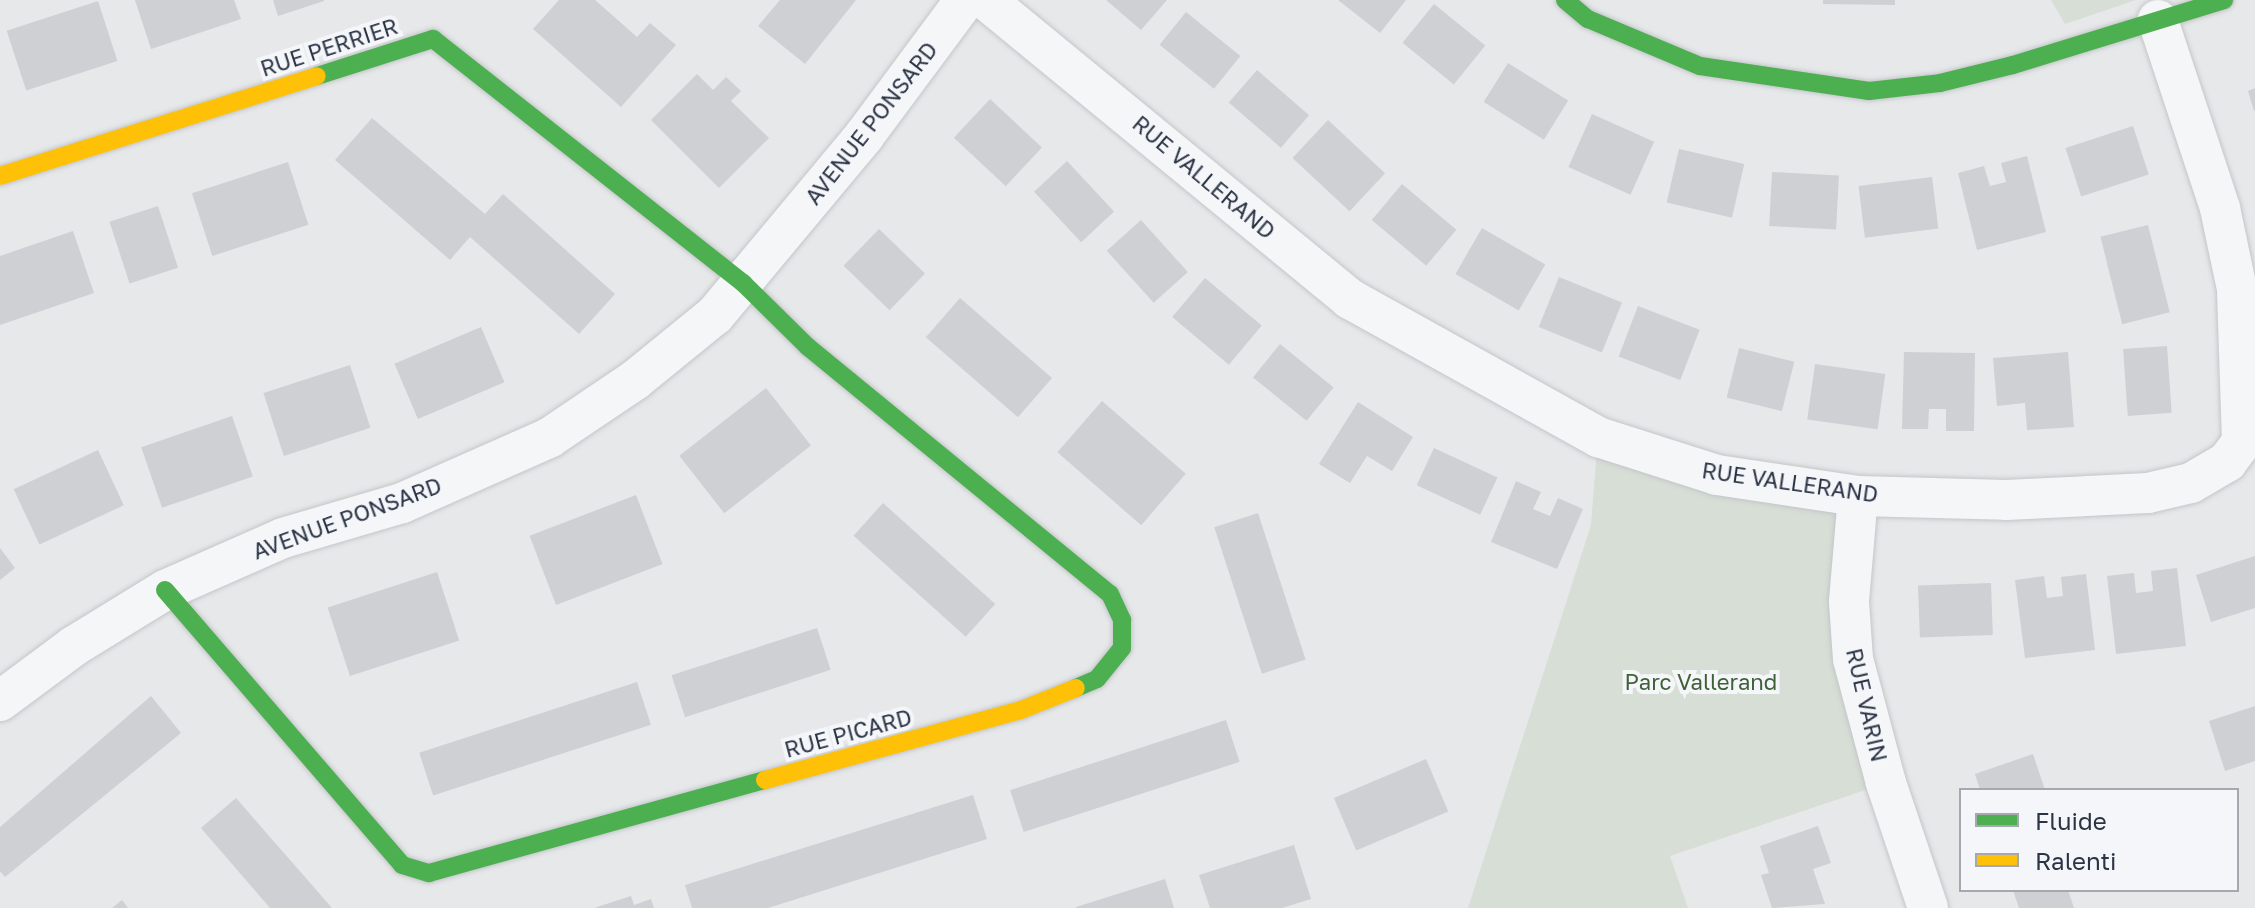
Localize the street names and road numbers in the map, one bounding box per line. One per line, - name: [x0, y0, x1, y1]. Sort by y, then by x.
- street label: RUE PERRIER: [257, 12, 401, 82]
- street label: AVENUE PONSARD: [799, 36, 943, 210]
- street label: RUE VALLERAND: [1128, 110, 1280, 244]
- street label: RUE VALLERAND: [1700, 457, 1880, 507]
- street label: AVENUE PONSARD: [249, 472, 445, 564]
- street label: RUE VARIN: [1841, 646, 1893, 764]
- street label: RUE PICARD: [781, 703, 915, 763]

